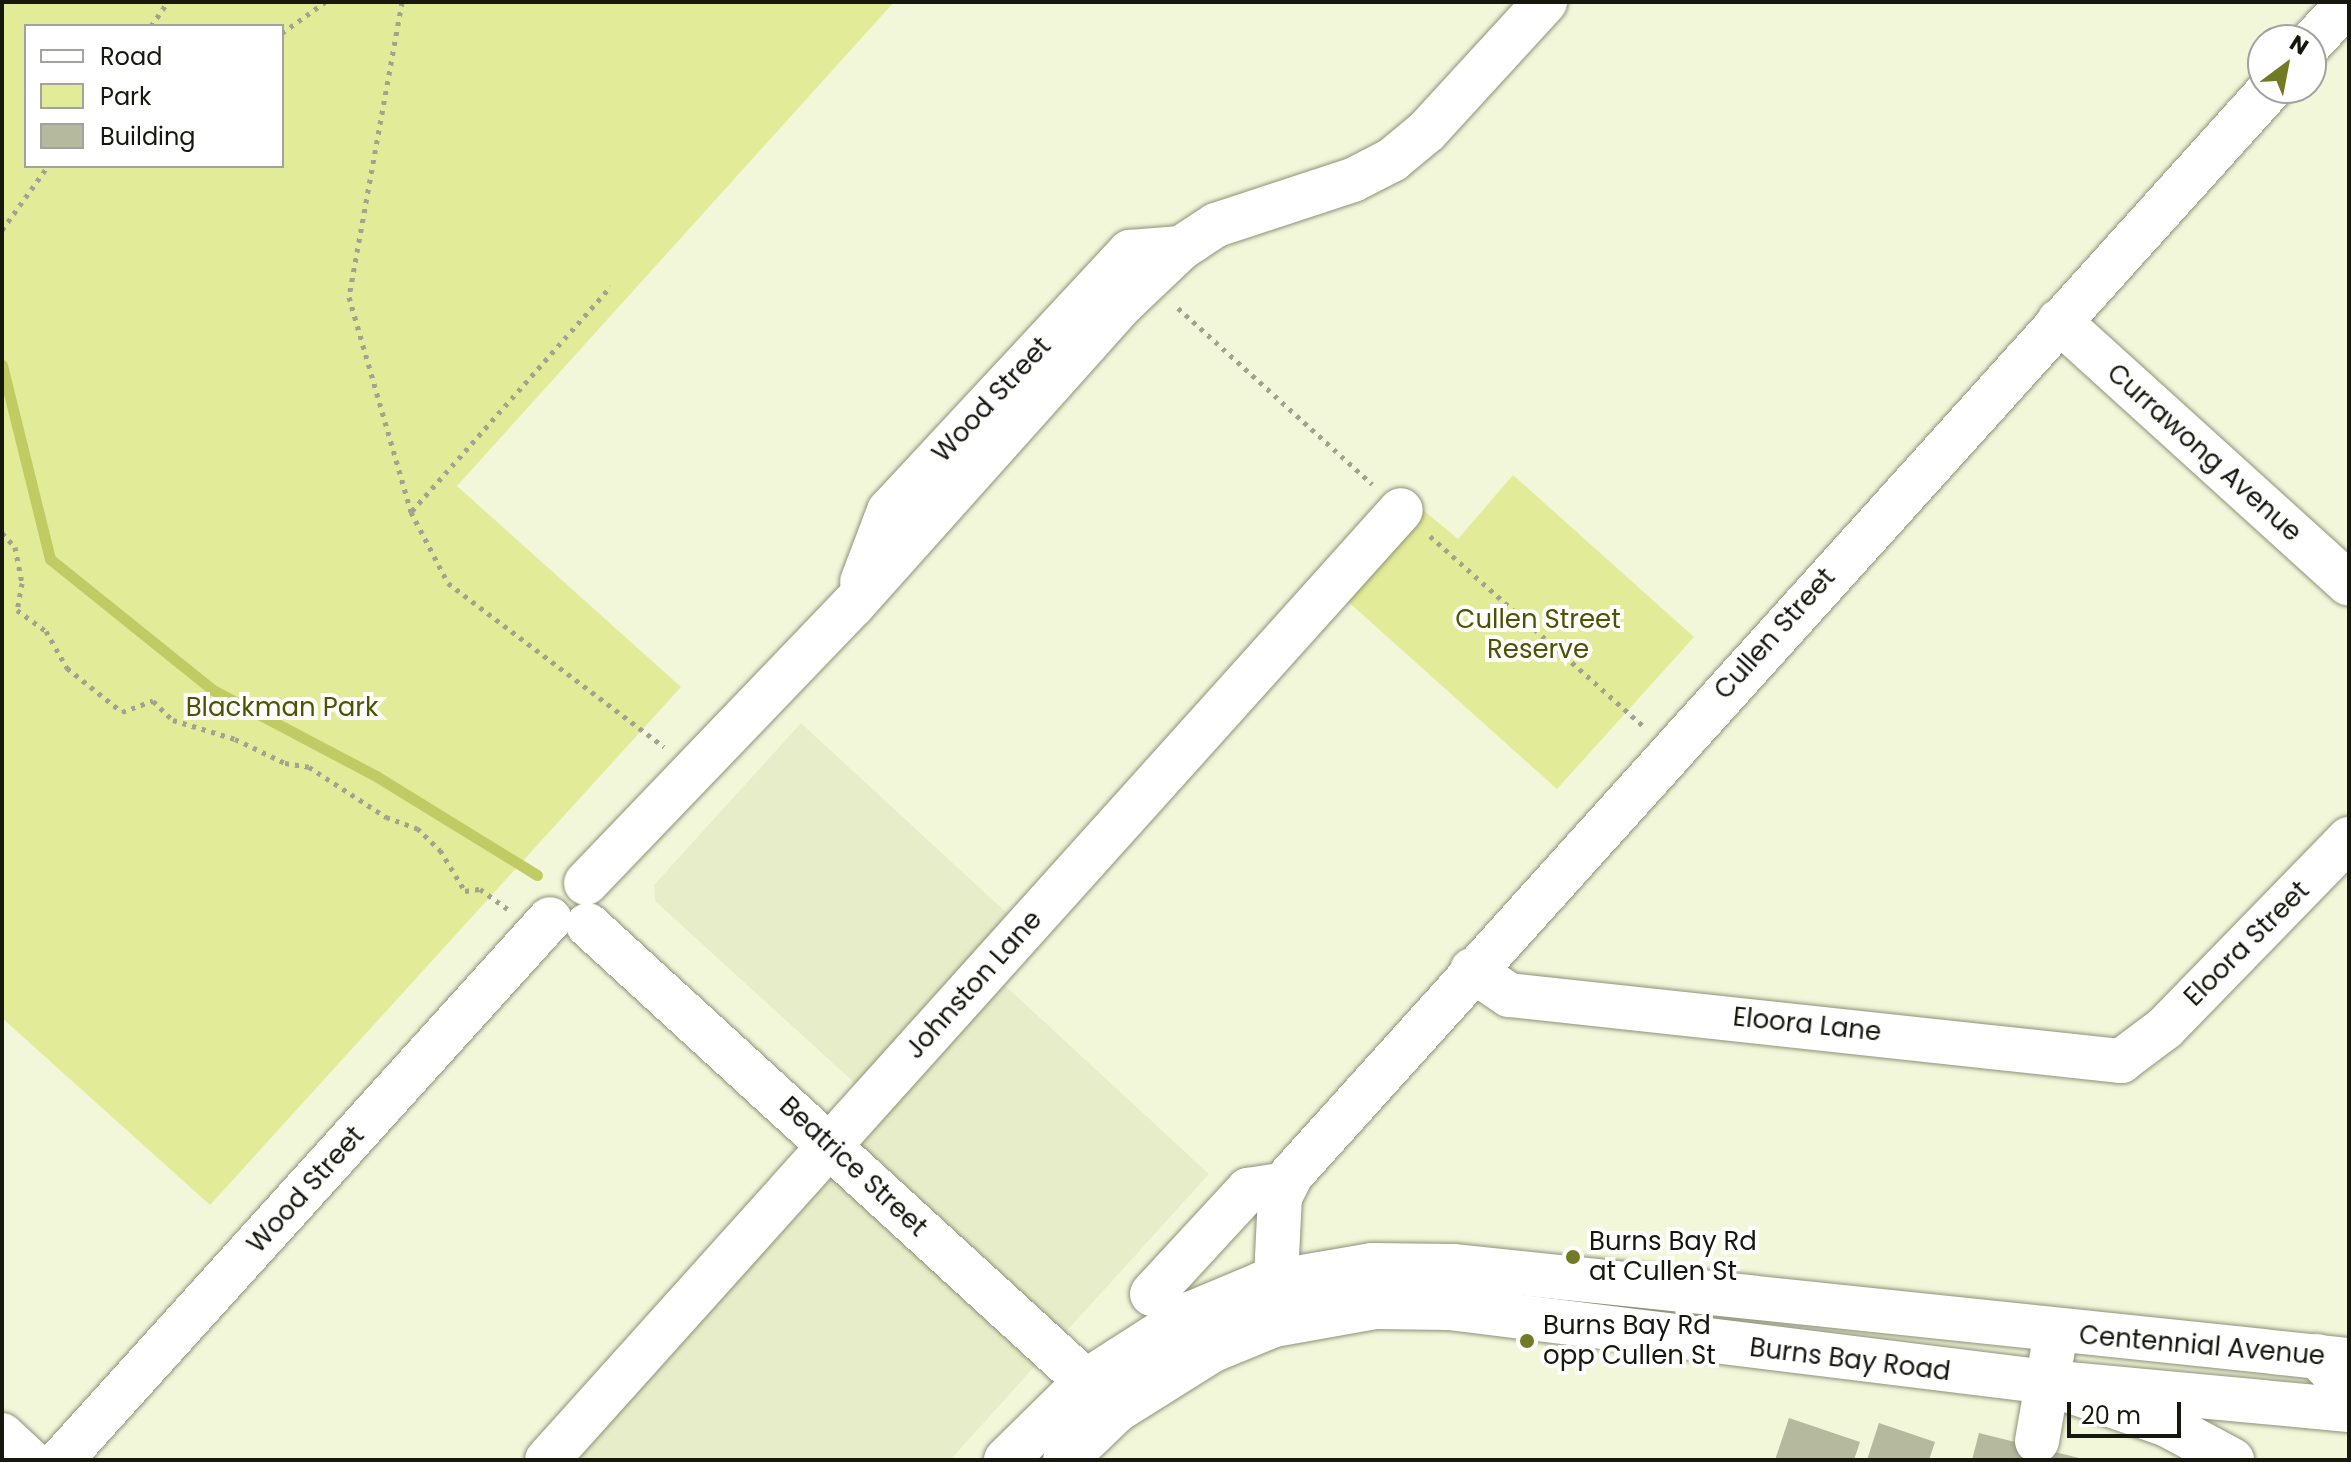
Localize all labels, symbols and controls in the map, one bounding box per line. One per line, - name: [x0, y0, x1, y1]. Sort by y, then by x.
- legend: [24, 24, 284, 168]
- north arrow: [2247, 24, 2327, 104]
- text: N: [2284, 27, 2314, 62]
- text: Road: [100, 40, 162, 73]
- text: Park: [100, 80, 151, 113]
- text: Building: [100, 120, 196, 153]
- street label: Wood Street: [926, 331, 1058, 469]
- street label: Currawong Avenue: [2101, 358, 2307, 548]
- street label: Cullen Street: [1708, 562, 1842, 706]
- park label: Cullen Street Reserve: [1455, 604, 1621, 666]
- park label: Blackman Park: [186, 692, 378, 724]
- street label: Eloora Street: [2178, 875, 2316, 1013]
- street label: Johnston Lane: [899, 905, 1049, 1065]
- street label: Eloora Lane: [1731, 1002, 1883, 1048]
- street label: Beatrice Street: [773, 1091, 933, 1243]
- street label: Wood Street: [241, 1120, 371, 1260]
- place label: Burns Bay Rd at Cullen St: [1589, 1226, 1757, 1288]
- marker: Burns Bay Rd at Cullen St: [1564, 1248, 1582, 1266]
- place label: Burns Bay Rd opp Cullen St: [1543, 1310, 1716, 1372]
- street label: Centennial Avenue: [2078, 1320, 2326, 1372]
- marker: Burns Bay Rd opp Cullen St: [1518, 1332, 1536, 1350]
- street label: Burns Bay Road: [1748, 1332, 1952, 1388]
- scale bar: [2071, 1386, 2185, 1436]
- text: 20 m: [2081, 1399, 2141, 1432]

